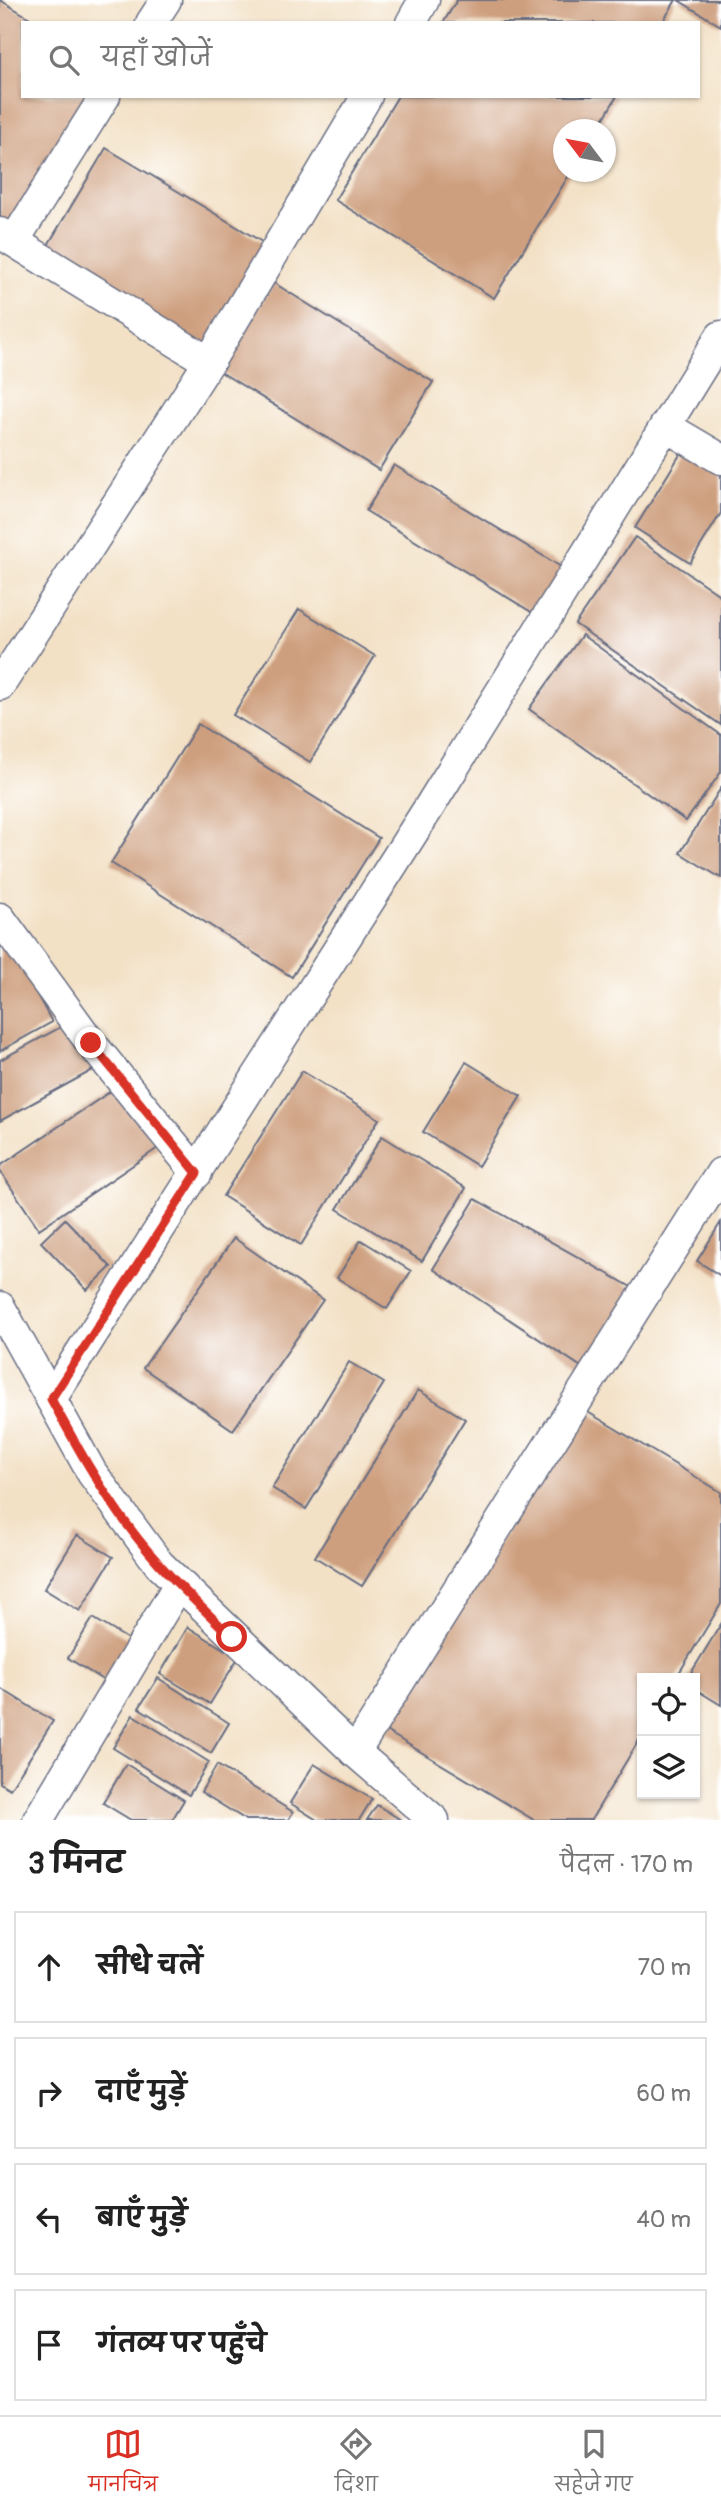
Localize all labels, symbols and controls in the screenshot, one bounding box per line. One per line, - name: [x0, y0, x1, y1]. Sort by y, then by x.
- search box: [21, 21, 700, 98]
- icon: search: [45, 41, 83, 79]
- text: यहाँ खोजें: [101, 42, 212, 74]
- north arrow: [553, 119, 616, 182]
- route end: [75, 1027, 106, 1058]
- route start: [216, 1621, 247, 1652]
- map controls: [637, 1673, 700, 1799]
- button: locate: [637, 1673, 700, 1736]
- button: layers: [637, 1736, 700, 1799]
- text: 3 मिनट: [28, 1845, 124, 1882]
- text: पैदल · 170 m: [560, 1850, 693, 1879]
- icon: ahead: [30, 1948, 68, 1986]
- text: सीधे चलें: [97, 1950, 202, 1982]
- text: 70 m: [638, 1953, 691, 1982]
- icon: right: [30, 2074, 68, 2112]
- text: दाएँ मुड़ें: [97, 2076, 186, 2108]
- text: 60 m: [636, 2079, 691, 2108]
- icon: left: [30, 2200, 68, 2238]
- text: बाएँ मुड़ें: [97, 2202, 187, 2234]
- text: 40 m: [637, 2205, 691, 2234]
- icon: arrive: [30, 2326, 68, 2364]
- text: गंतव्य पर पहुँचे: [97, 2328, 266, 2360]
- tab: मानचित्र: [88, 2425, 158, 2505]
- tab: दिशा: [335, 2425, 378, 2505]
- tab: सहेजे गए: [554, 2425, 633, 2505]

